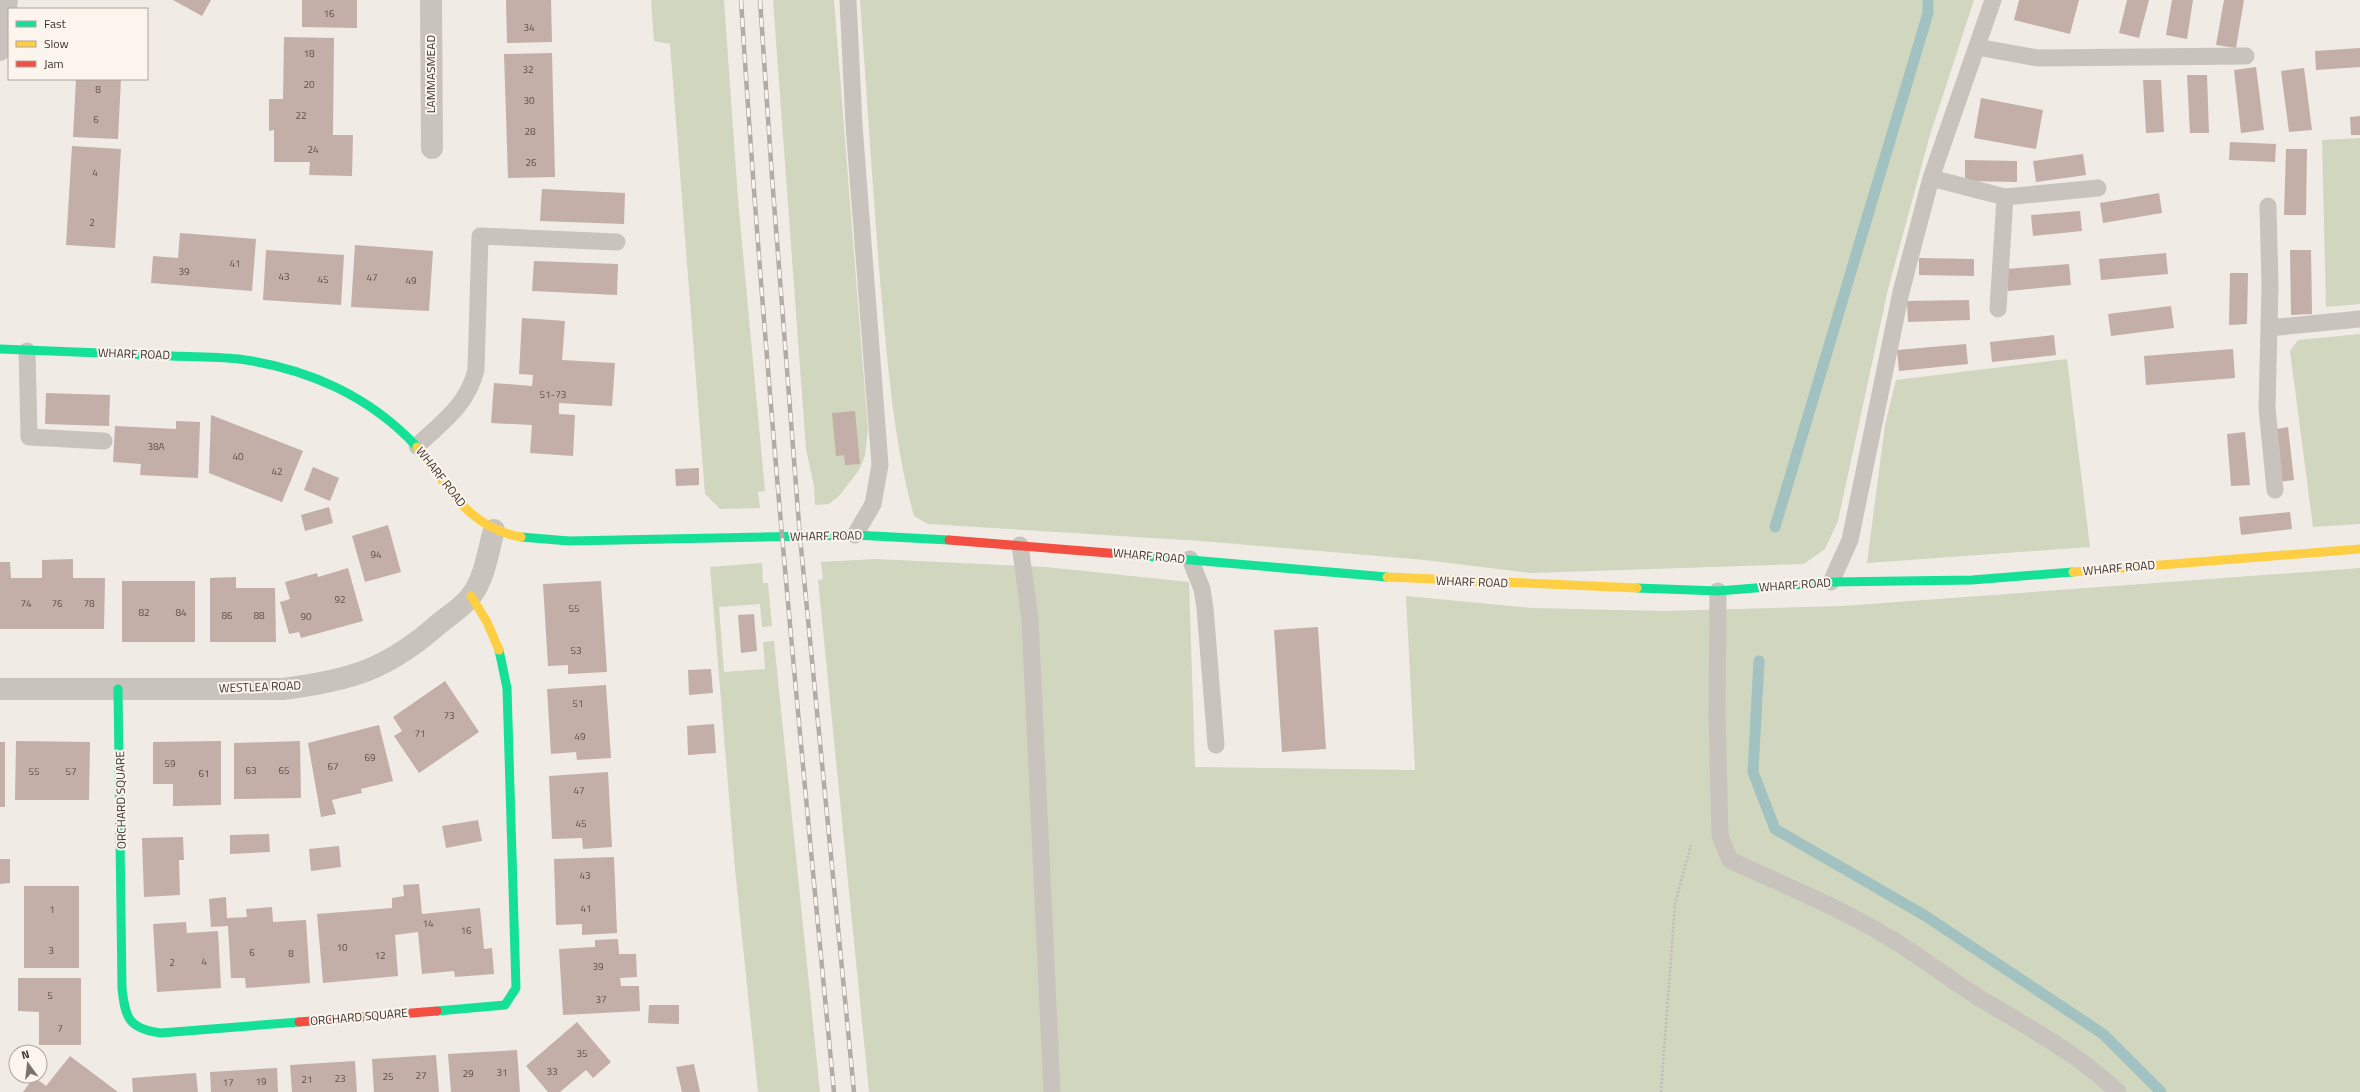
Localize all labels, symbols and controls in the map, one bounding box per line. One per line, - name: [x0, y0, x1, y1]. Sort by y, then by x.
- house number: 16: [323, 6, 335, 21]
- legend: [8, 8, 148, 80]
- text: Fast: [44, 14, 67, 33]
- house number: 34: [523, 20, 535, 35]
- text: Slow: [44, 34, 69, 53]
- street label: LAMMASMEAD: [421, 35, 440, 113]
- house number: 18: [303, 46, 315, 61]
- text: Jam: [44, 54, 64, 73]
- house number: 32: [522, 62, 534, 77]
- house number: 20: [303, 77, 315, 92]
- house number: 8: [95, 82, 101, 97]
- house number: 30: [523, 93, 535, 108]
- house number: 22: [295, 108, 307, 123]
- house number: 6: [93, 112, 99, 127]
- house number: 28: [524, 124, 536, 139]
- house number: 24: [307, 142, 319, 157]
- house number: 26: [525, 155, 537, 170]
- house number: 4: [92, 165, 98, 180]
- house number: 2: [89, 215, 95, 230]
- house number: 41: [229, 256, 241, 271]
- house number: 39: [178, 264, 190, 279]
- house number: 43: [278, 269, 290, 284]
- house number: 47: [366, 270, 378, 285]
- house number: 45: [317, 272, 329, 287]
- house number: 49: [405, 273, 417, 288]
- street label: WHARF ROAD: [98, 343, 171, 364]
- house number: 51-73: [540, 387, 566, 402]
- house number: 38A: [147, 439, 165, 454]
- street label: WHARF ROAD: [412, 442, 471, 511]
- house number: 40: [232, 449, 244, 464]
- house number: 42: [271, 464, 283, 479]
- street label: WHARF ROAD: [790, 525, 863, 546]
- street label: WHARF ROAD: [1112, 543, 1186, 568]
- house number: 94: [370, 547, 382, 562]
- street label: WHARF ROAD: [2082, 555, 2156, 580]
- street label: WHARF ROAD: [1436, 571, 1509, 592]
- street label: WHARF ROAD: [1758, 572, 1832, 596]
- house number: 92: [334, 592, 346, 607]
- house number: 74: [20, 596, 32, 611]
- house number: 76: [51, 596, 63, 611]
- house number: 78: [83, 596, 95, 611]
- house number: 55: [568, 601, 580, 616]
- house number: 82: [138, 605, 150, 620]
- house number: 84: [175, 605, 187, 620]
- house number: 86: [221, 608, 233, 623]
- house number: 88: [253, 608, 265, 623]
- house number: 90: [300, 609, 312, 624]
- house number: 53: [570, 643, 582, 658]
- street label: WESTLEA ROAD: [219, 676, 302, 697]
- house number: 51: [572, 696, 584, 711]
- house number: 73: [443, 708, 455, 723]
- house number: 71: [414, 726, 426, 741]
- house number: 49: [574, 729, 586, 744]
- street label: ORCHARD SQUARE: [110, 750, 131, 849]
- house number: 69: [364, 750, 376, 765]
- house number: 59: [164, 756, 176, 771]
- house number: 67: [327, 759, 339, 774]
- house number: 63: [245, 763, 257, 778]
- house number: 65: [278, 763, 290, 778]
- house number: 55: [28, 764, 40, 779]
- house number: 57: [65, 764, 77, 779]
- house number: 61: [198, 766, 210, 781]
- house number: 47: [573, 783, 585, 798]
- house number: 45: [575, 816, 587, 831]
- house number: 43: [579, 868, 591, 883]
- house number: 41: [580, 901, 592, 916]
- house number: 1: [49, 902, 55, 917]
- house number: 14: [422, 916, 434, 931]
- house number: 16: [460, 923, 472, 938]
- house number: 10: [336, 940, 348, 955]
- house number: 3: [48, 943, 54, 958]
- house number: 6: [249, 945, 255, 960]
- house number: 8: [288, 946, 294, 961]
- house number: 12: [374, 948, 386, 963]
- house number: 4: [201, 954, 207, 969]
- house number: 2: [169, 955, 175, 970]
- house number: 39: [592, 959, 604, 974]
- house number: 5: [47, 988, 53, 1003]
- house number: 37: [595, 992, 607, 1007]
- street label: ORCHARD SQUARE: [309, 1003, 409, 1030]
- house number: 7: [57, 1021, 63, 1036]
- north arrow: [8, 1044, 48, 1084]
- text: N: [20, 1046, 31, 1063]
- house number: 35: [576, 1046, 588, 1061]
- house number: 33: [546, 1064, 558, 1079]
- house number: 31: [496, 1065, 508, 1080]
- house number: 29: [462, 1066, 474, 1081]
- house number: 27: [415, 1068, 427, 1083]
- house number: 25: [382, 1069, 394, 1084]
- house number: 23: [334, 1071, 346, 1086]
- house number: 21: [301, 1072, 313, 1087]
- house number: 19: [255, 1074, 267, 1089]
- house number: 17: [222, 1075, 234, 1090]

